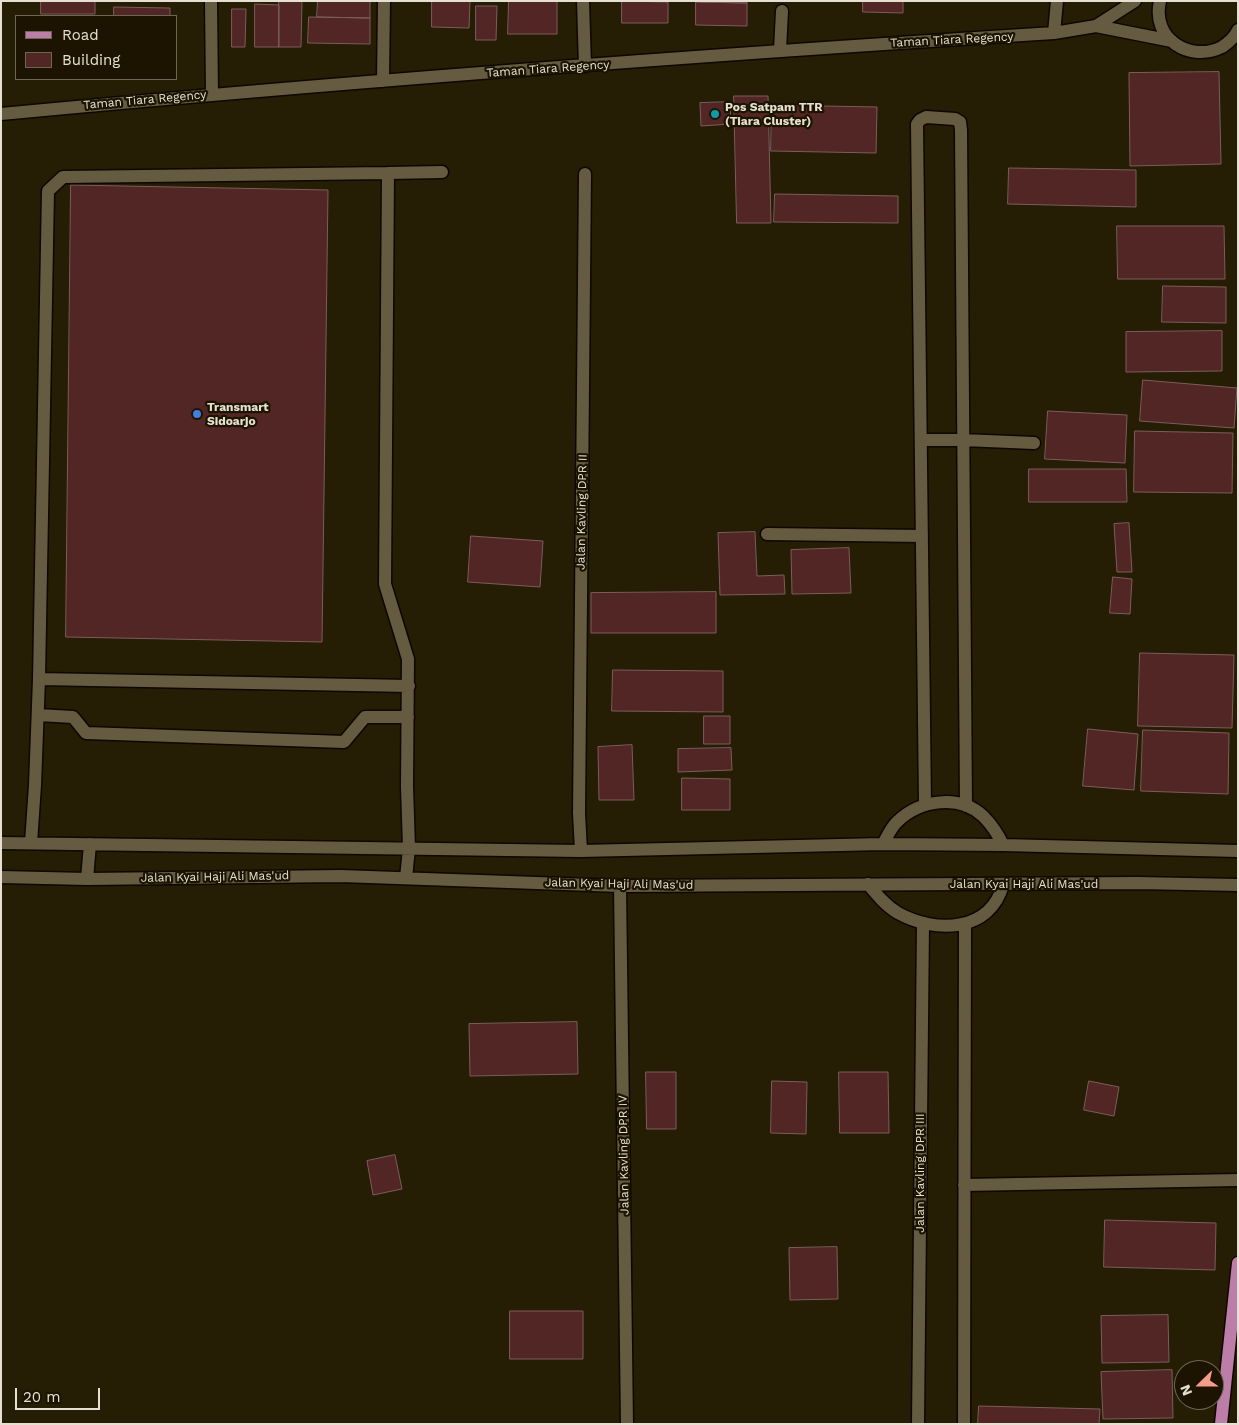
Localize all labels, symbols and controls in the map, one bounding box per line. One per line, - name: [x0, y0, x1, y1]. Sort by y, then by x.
- legend: [15, 15, 178, 80]
- text: Road: [62, 26, 99, 44]
- street label: Taman Tiara Regency: [890, 30, 1014, 50]
- text: Building: [62, 51, 120, 69]
- street label: Taman Tiara Regency: [486, 58, 610, 80]
- street label: Taman Tiara Regency: [83, 87, 207, 113]
- place label: Pos Satpam TTR (Tiara Cluster): [725, 100, 823, 128]
- marker: Pos Satpam TTR (Tiara Cluster): [709, 108, 721, 120]
- place label: Transmart Sidoarjo: [207, 400, 268, 428]
- marker: Transmart Sidoarjo: [191, 408, 203, 420]
- street label: Jalan Kavling DPR II: [574, 454, 590, 570]
- street label: Jalan Kyai Haji Ali Mas'ud: [141, 869, 289, 885]
- street label: Jalan Kyai Haji Ali Mas'ud: [545, 876, 693, 892]
- street label: Jalan Kyai Haji Ali Mas'ud: [950, 877, 1098, 891]
- street label: Jalan Kavling DPR IV: [616, 1095, 632, 1215]
- street label: Jalan Kavling DPR III: [913, 1113, 927, 1233]
- north arrow: [1174, 1360, 1224, 1410]
- scale bar: [18, 1378, 102, 1410]
- text: N: [1177, 1382, 1195, 1398]
- text: 20 m: [23, 1388, 61, 1406]

